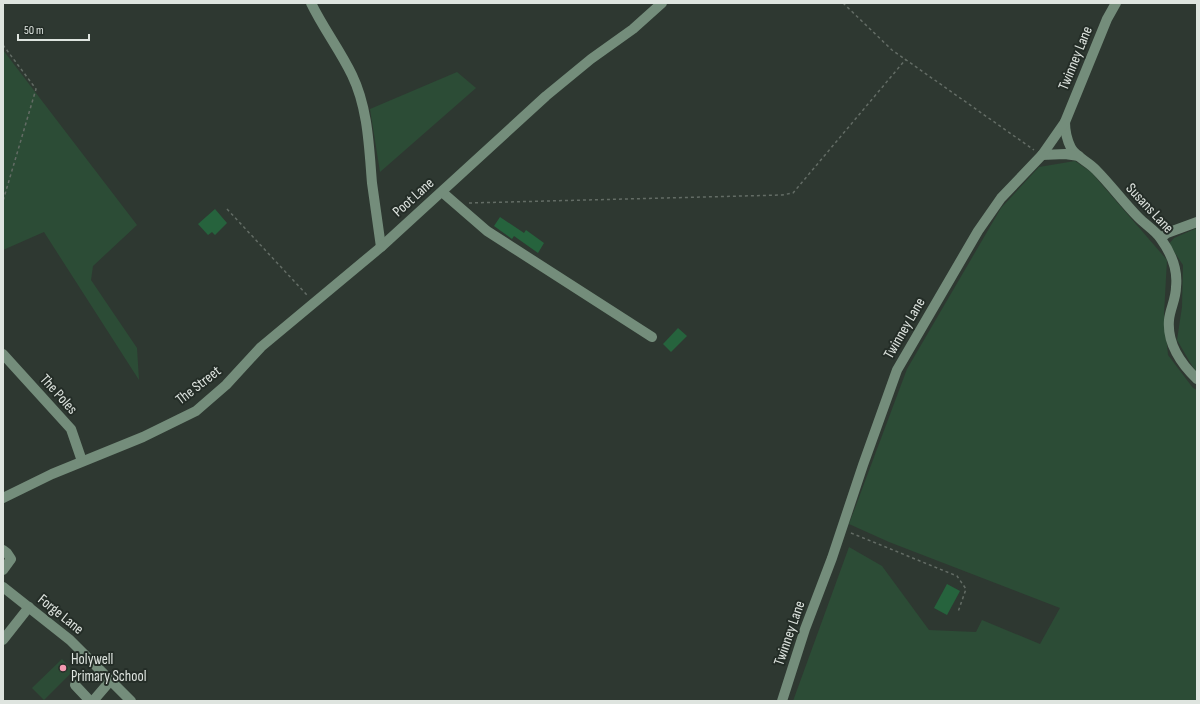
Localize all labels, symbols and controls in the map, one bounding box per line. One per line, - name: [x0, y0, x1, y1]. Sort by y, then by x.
- scale bar: [18, 16, 89, 42]
- text: 50 m: [24, 23, 44, 38]
- street label: Twinney Lane: [1054, 23, 1097, 93]
- street label: Poot Lane: [389, 174, 438, 221]
- street label: Susans Lane: [1122, 179, 1178, 237]
- street label: Twinney Lane: [879, 294, 929, 362]
- street label: The Street: [172, 362, 225, 409]
- street label: The Poles: [36, 370, 82, 418]
- street label: Forge Lane: [34, 590, 88, 639]
- street label: Twinney Lane: [770, 598, 809, 668]
- place label: Holywell Primary School: [71, 650, 147, 686]
- marker: Holywell Primary School: [58, 663, 68, 673]

